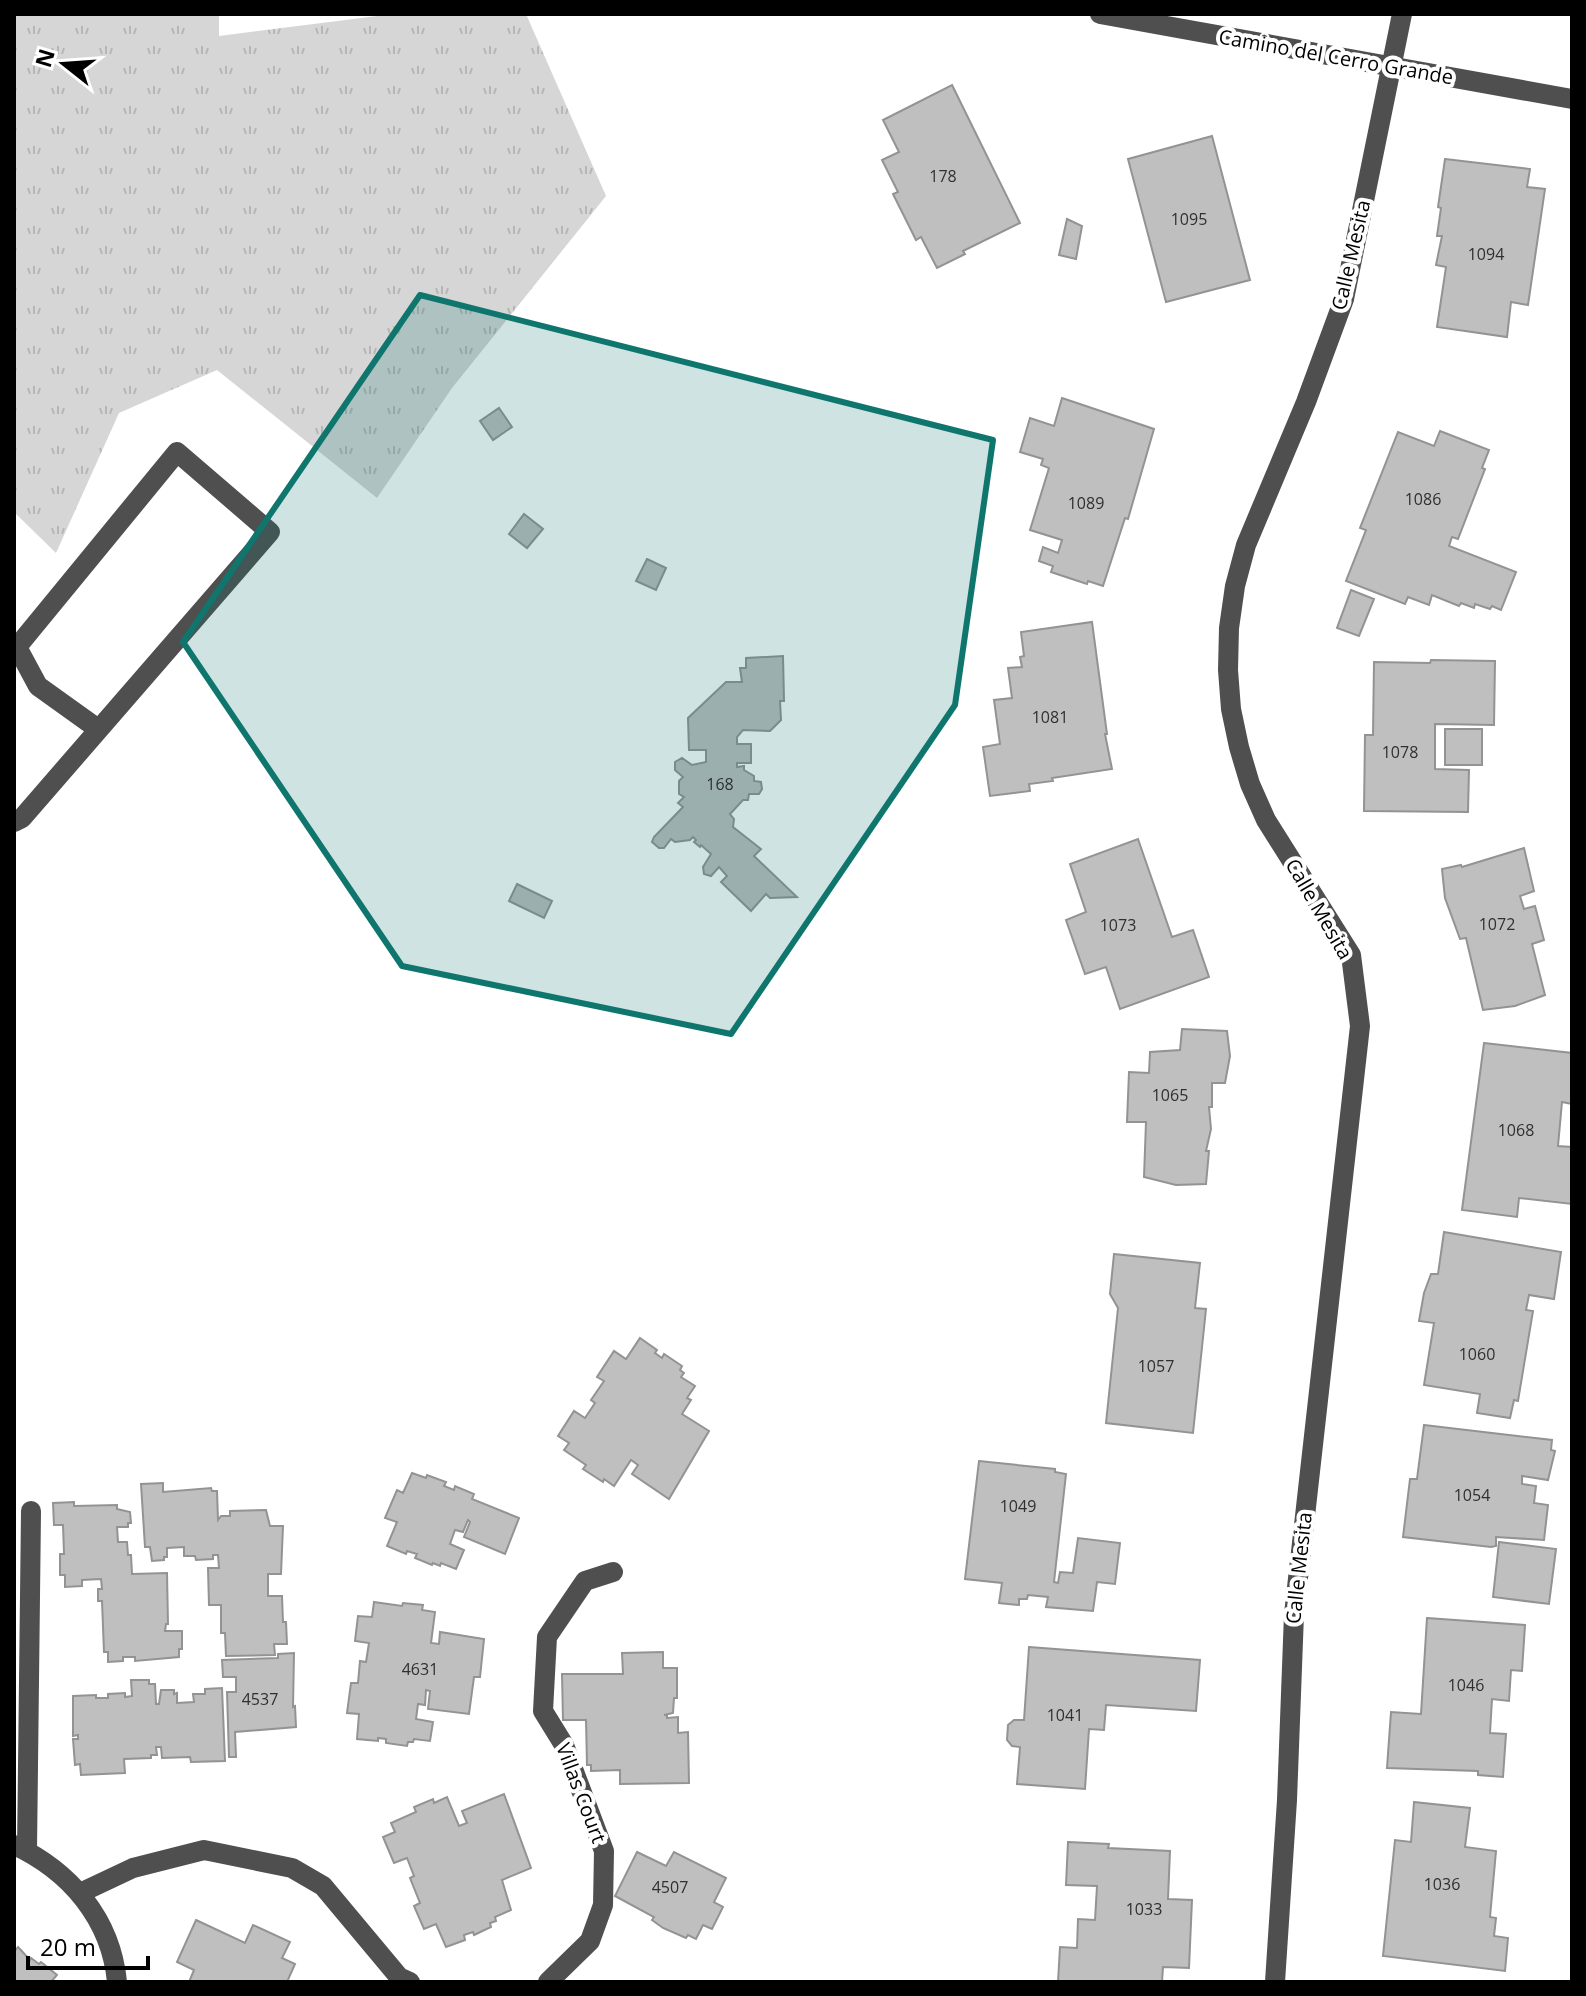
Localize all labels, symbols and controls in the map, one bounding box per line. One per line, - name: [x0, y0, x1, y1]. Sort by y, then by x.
- street label: Camino del Cerro Grande: [1217, 23, 1455, 90]
- north arrow: [24, 24, 104, 104]
- text: N: [27, 45, 61, 71]
- house number: 178: [929, 165, 957, 187]
- street label: Calle Mesita: [1325, 197, 1376, 313]
- house number: 1095: [1171, 208, 1207, 230]
- house number: 1094: [1468, 243, 1504, 265]
- house number: 1086: [1405, 488, 1441, 510]
- house number: 1089: [1068, 492, 1104, 514]
- house number: 1081: [1032, 706, 1068, 728]
- house number: 1078: [1382, 741, 1418, 763]
- house number: 168: [706, 773, 734, 795]
- street label: Calle Mesita: [1280, 853, 1359, 964]
- house number: 1072: [1479, 913, 1515, 935]
- house number: 1073: [1100, 914, 1136, 936]
- house number: 1065: [1152, 1084, 1188, 1106]
- house number: 1068: [1498, 1119, 1534, 1141]
- house number: 1060: [1459, 1343, 1495, 1365]
- house number: 1057: [1138, 1355, 1174, 1377]
- house number: 1054: [1454, 1484, 1490, 1506]
- house number: 1049: [1000, 1495, 1036, 1517]
- street label: Calle Mesita: [1279, 1511, 1318, 1625]
- house number: 4631: [402, 1658, 438, 1680]
- house number: 1046: [1448, 1674, 1484, 1696]
- house number: 4537: [242, 1688, 278, 1710]
- house number: 1041: [1047, 1704, 1083, 1726]
- street label: Villas Court: [550, 1739, 613, 1847]
- house number: 1036: [1424, 1873, 1460, 1895]
- house number: 4507: [652, 1876, 688, 1898]
- house number: 1033: [1126, 1898, 1162, 1920]
- scale bar: [28, 1920, 148, 1970]
- text: 20 m: [40, 1930, 96, 1963]

